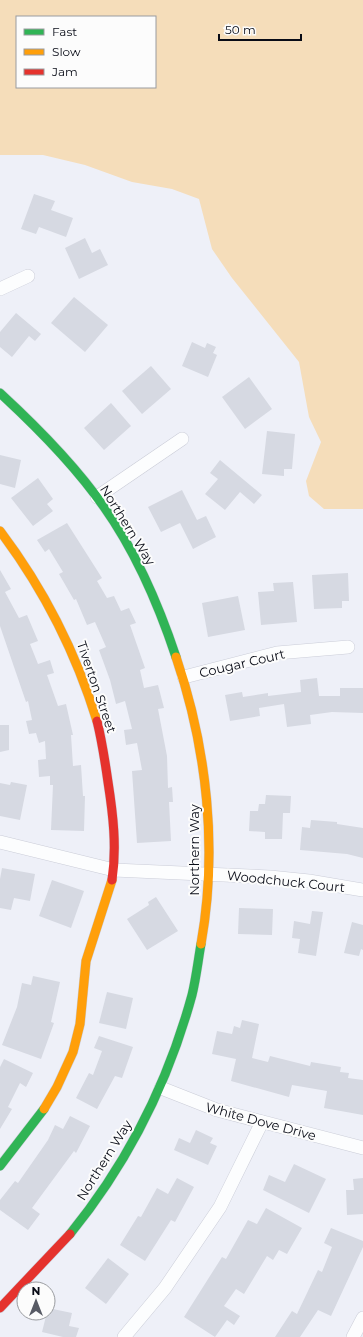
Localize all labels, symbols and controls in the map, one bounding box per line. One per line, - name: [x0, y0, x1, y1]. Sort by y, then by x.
- legend: [16, 16, 156, 88]
- scale bar: [219, 16, 301, 42]
- text: 50 m: [225, 22, 256, 37]
- text: Fast: [52, 24, 77, 39]
- text: Slow: [52, 44, 81, 59]
- text: Jam: [51, 64, 78, 79]
- street label: Northern Way: [97, 482, 160, 569]
- street label: Tiverton Street: [74, 639, 120, 735]
- street label: Cougar Court: [198, 645, 286, 681]
- street label: Northern Way: [186, 803, 202, 896]
- street label: Woodchuck Court: [226, 867, 346, 895]
- street label: White Dove Drive: [204, 1099, 318, 1143]
- street label: Northern Way: [73, 1116, 136, 1203]
- north arrow: [16, 1281, 56, 1321]
- text: N: [32, 1284, 40, 1298]

